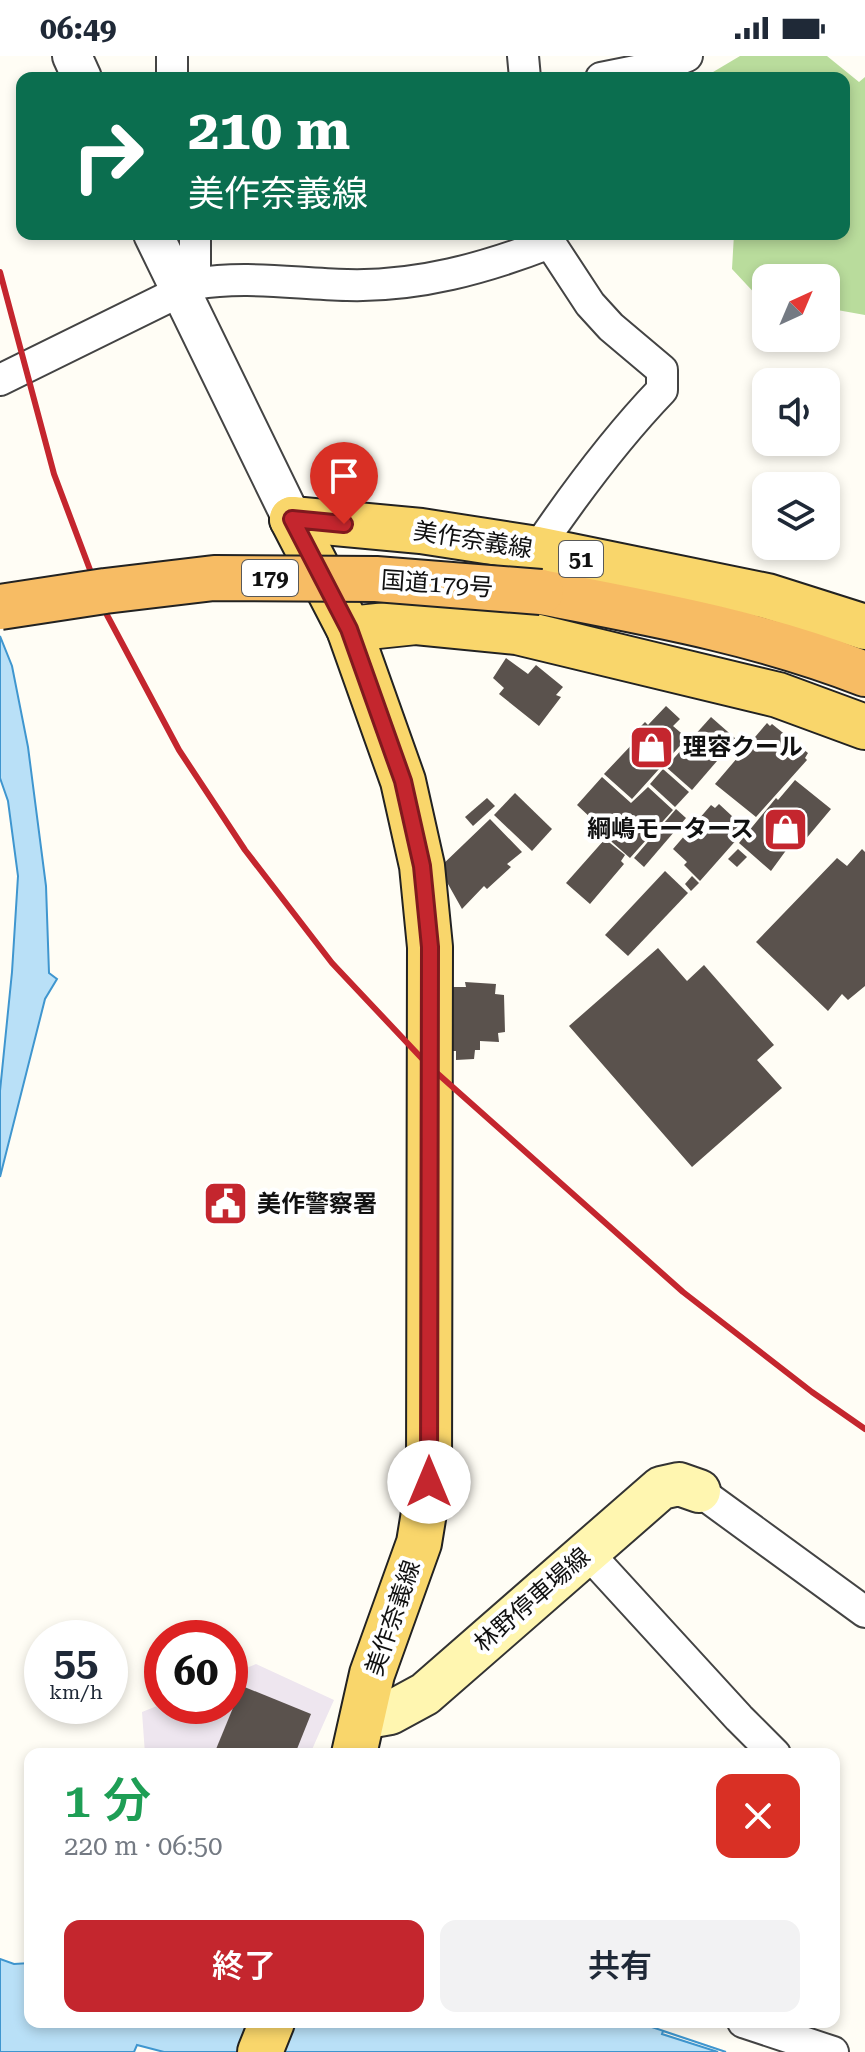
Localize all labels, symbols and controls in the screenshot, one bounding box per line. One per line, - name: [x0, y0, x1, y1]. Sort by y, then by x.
- text: 06:49: [40, 11, 117, 46]
- text: 210 m: [188, 97, 350, 163]
- icon: right: [56, 104, 160, 208]
- text: 美作奈義線: [188, 173, 368, 215]
- north arrow: [752, 264, 840, 352]
- map controls: [752, 264, 840, 560]
- button: sound: [752, 368, 840, 456]
- pin: [310, 442, 378, 524]
- icon: arrive: [322, 454, 366, 498]
- button: layers: [752, 472, 840, 560]
- street label: 美作奈義線: [412, 517, 534, 563]
- road number: 51: [559, 541, 603, 577]
- road number: 179: [242, 560, 298, 596]
- street label: 国道179号: [380, 566, 494, 602]
- shop icon: 理容クール: [628, 723, 676, 771]
- place label: 理容クール: [683, 733, 803, 761]
- shop icon: 綱嶋モータース: [761, 805, 809, 853]
- place label: 綱嶋モータース: [587, 815, 754, 843]
- public building icon: 美作警察署: [202, 1180, 250, 1228]
- place label: 美作警察署: [257, 1190, 377, 1218]
- position arrow: [387, 1440, 471, 1524]
- street label: 林野停車場線: [468, 1542, 596, 1658]
- street label: 美作奈義線: [360, 1557, 426, 1679]
- speed limit sign: 60: [144, 1620, 248, 1724]
- text: 55: [54, 1638, 98, 1685]
- text: km/h: [49, 1680, 103, 1704]
- text: 1 分: [64, 1773, 151, 1829]
- button: close: [716, 1774, 800, 1858]
- text: 220 m · 06:50: [64, 1831, 223, 1861]
- button: 終了: [64, 1920, 424, 2012]
- button: 共有: [440, 1920, 800, 2012]

